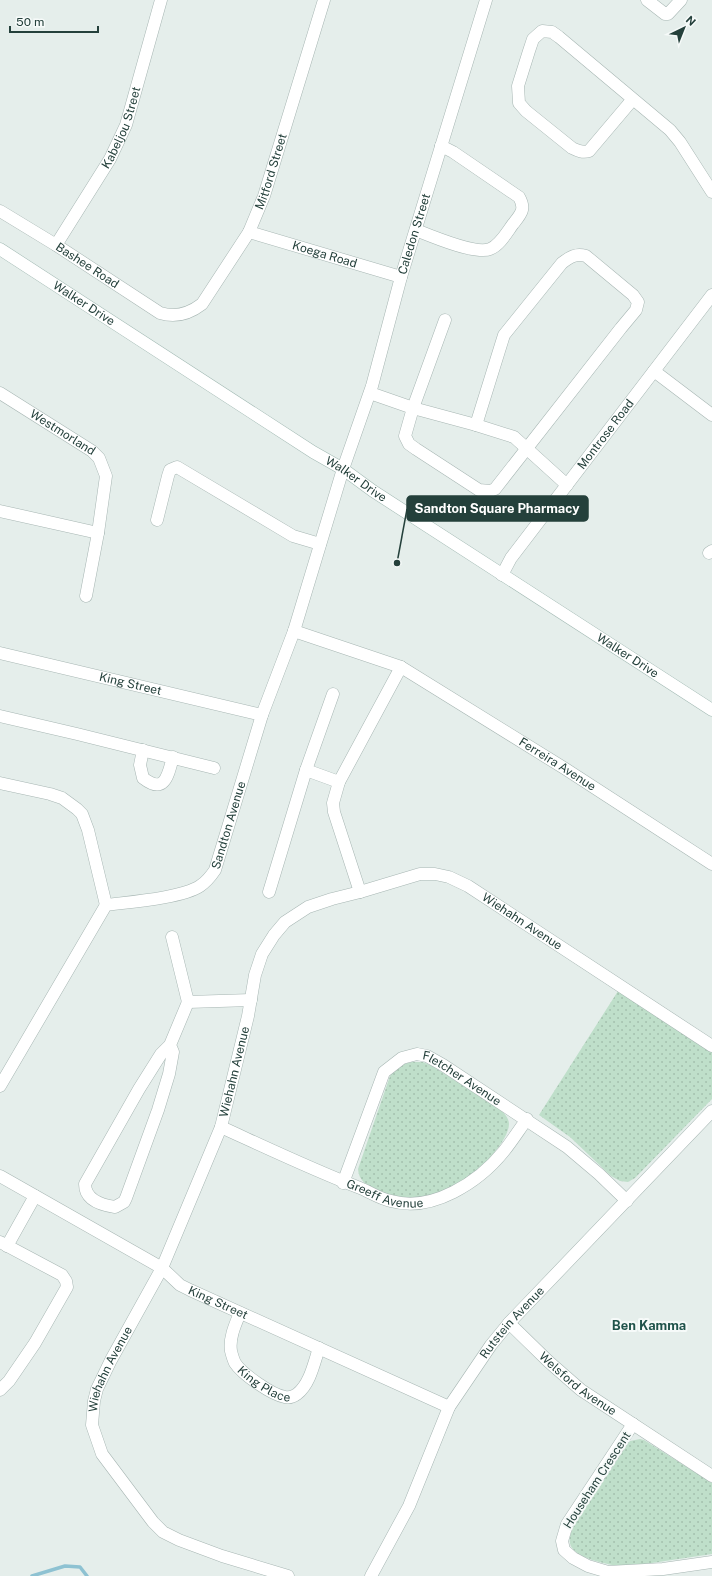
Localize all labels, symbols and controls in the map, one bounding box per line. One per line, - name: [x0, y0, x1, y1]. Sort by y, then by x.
- scale bar: [10, 8, 98, 34]
- north arrow: [664, 8, 704, 48]
- text: N: [684, 13, 698, 28]
- text: 50 m: [16, 15, 44, 29]
- street label: Kabeljou Street: [99, 85, 143, 171]
- street label: Mitford Street: [252, 131, 290, 212]
- street label: Caledon Street: [395, 192, 433, 276]
- street label: Koega Road: [291, 238, 359, 271]
- street label: Bashee Road: [53, 240, 122, 291]
- street label: Walker Drive: [50, 278, 118, 329]
- street label: Montrose Road: [574, 397, 637, 472]
- street label: Westmorland: [27, 407, 98, 458]
- street label: Walker Drive: [323, 454, 389, 505]
- callout: Sandton Square Pharmacy: [407, 496, 588, 521]
- text: Sandton Square Pharmacy: [415, 501, 580, 516]
- street label: Walker Drive: [594, 630, 661, 681]
- street label: King Street: [98, 670, 163, 698]
- street label: Ferreira Avenue: [516, 735, 599, 794]
- street label: Sandton Avenue: [209, 779, 249, 871]
- street label: Wiehahn Avenue: [479, 890, 565, 953]
- street label: Wiehahn Avenue: [217, 1025, 252, 1119]
- street label: Fletcher Avenue: [422, 1048, 504, 1109]
- street label: Greeff Avenue: [344, 1176, 424, 1211]
- street label: King Street: [186, 1283, 250, 1322]
- street label: Rutstein Avenue: [477, 1283, 547, 1361]
- district label: Ben Kamma: [612, 1318, 686, 1333]
- street label: Wiehahn Avenue: [86, 1324, 135, 1413]
- street label: Welsford Avenue: [536, 1349, 619, 1418]
- street label: King Place: [234, 1363, 291, 1405]
- street label: Househam Crescent: [560, 1429, 634, 1531]

